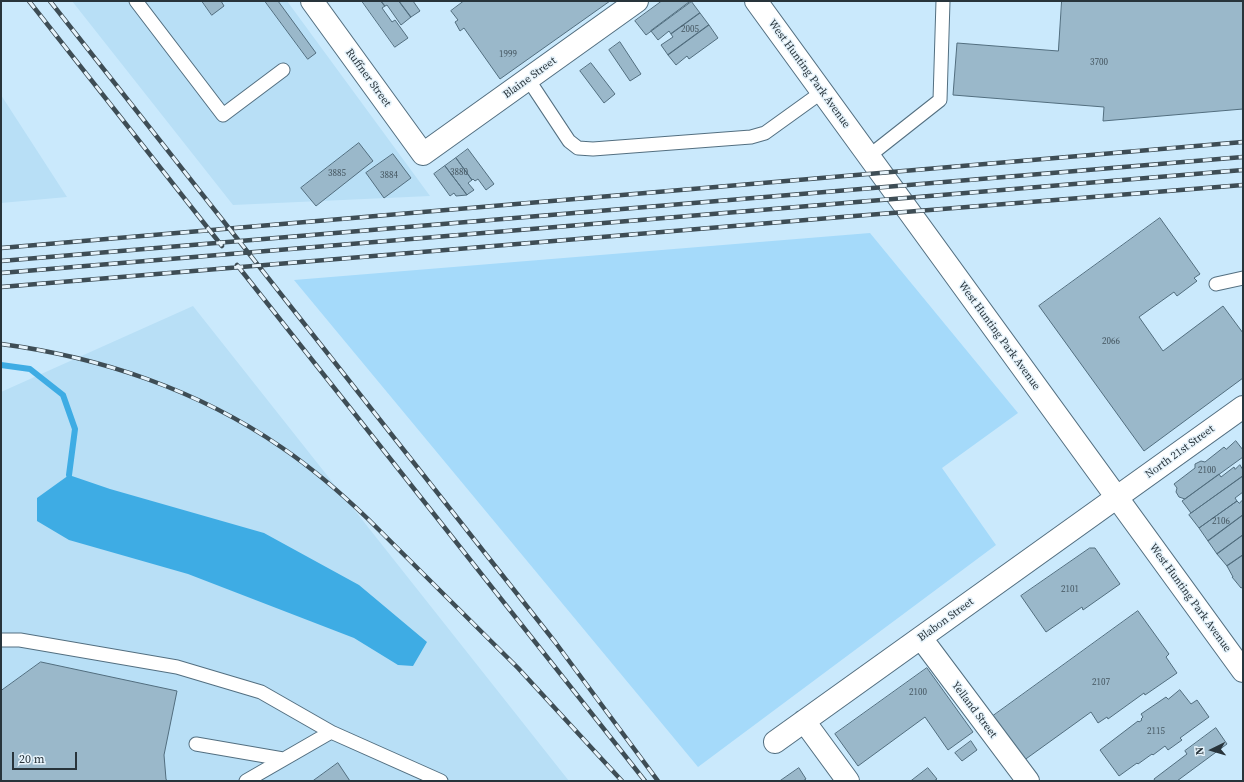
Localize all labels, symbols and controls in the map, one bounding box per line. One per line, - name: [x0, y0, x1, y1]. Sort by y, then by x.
- street label: West Hunting Park Avenue: [765, 17, 853, 131]
- house number: 2005: [681, 25, 699, 35]
- street label: Ruffner Street: [342, 46, 394, 110]
- house number: 1999: [499, 50, 517, 60]
- street label: Blaine Street: [501, 54, 559, 102]
- house number: 3700: [1090, 58, 1108, 68]
- house number: 3880: [450, 168, 468, 178]
- house number: 3885: [328, 169, 346, 179]
- house number: 3884: [380, 171, 398, 181]
- street label: West Hunting Park Avenue: [955, 279, 1043, 393]
- house number: 2066: [1102, 337, 1120, 347]
- street label: North 21st Street: [1143, 423, 1217, 481]
- house number: 2100: [1198, 466, 1216, 476]
- house number: 2106: [1212, 517, 1230, 527]
- street label: West Hunting Park Avenue: [1146, 541, 1234, 655]
- house number: 2101: [1061, 585, 1079, 595]
- street label: Blabon Street: [916, 595, 976, 645]
- house number: 2107: [1092, 678, 1110, 688]
- street label: Yelland Street: [948, 679, 1000, 741]
- house number: 2100: [909, 688, 927, 698]
- house number: 2115: [1147, 727, 1165, 737]
- north arrow: [1192, 730, 1232, 770]
- scale bar: [14, 744, 79, 770]
- text: N: [1192, 746, 1207, 756]
- text: 20 m: [19, 751, 45, 767]

